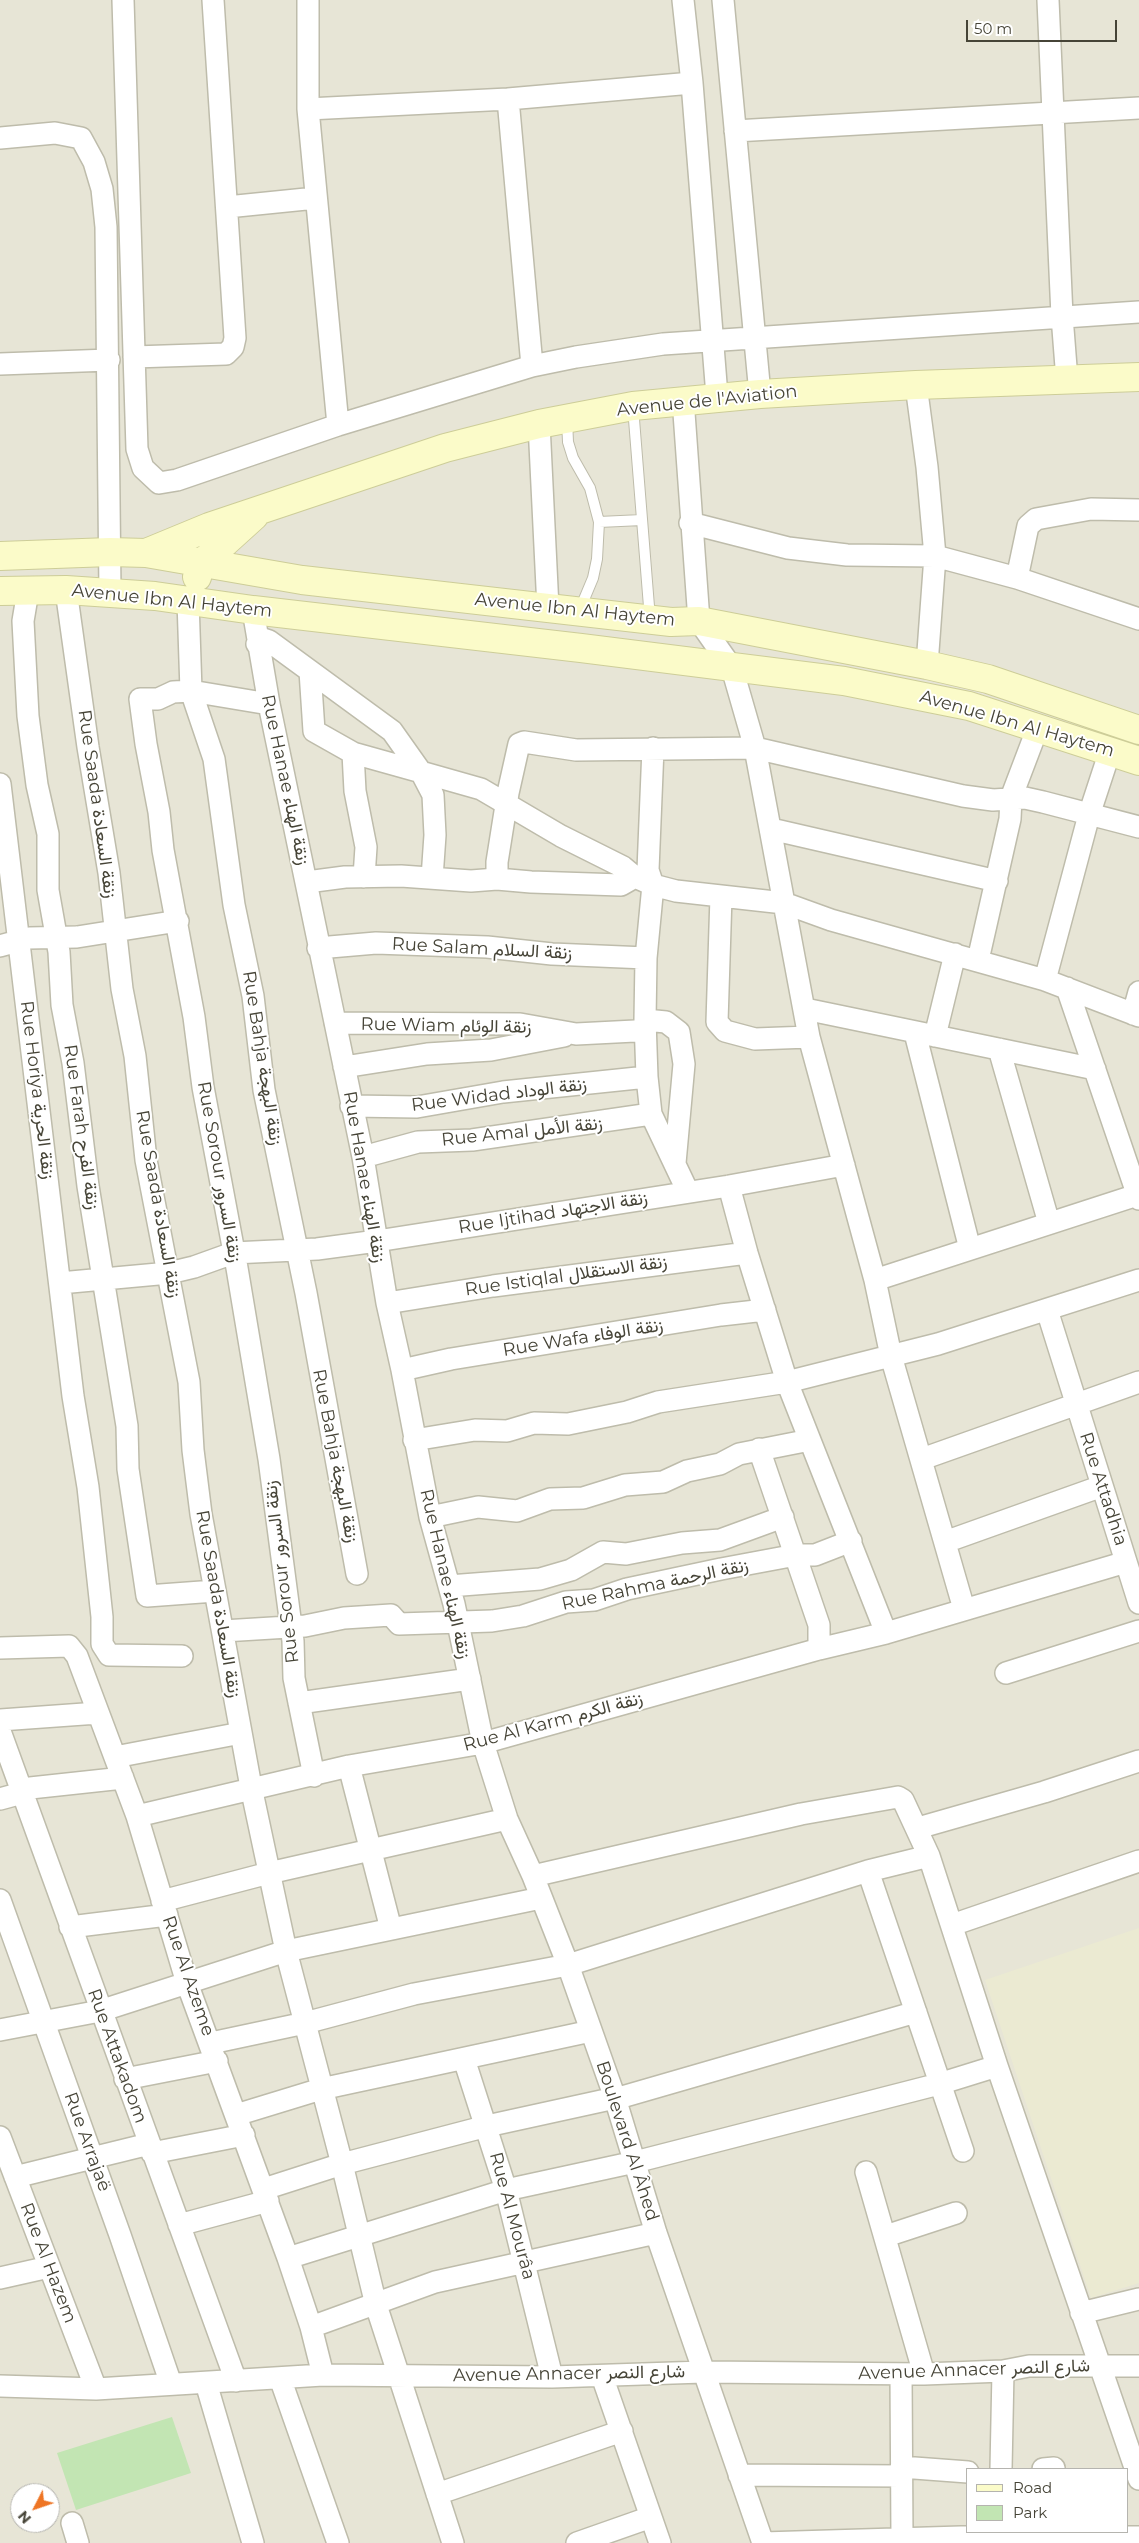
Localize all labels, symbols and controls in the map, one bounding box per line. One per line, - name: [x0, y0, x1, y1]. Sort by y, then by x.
- scale bar: [969, 10, 1120, 42]
- text: 50 m: [974, 19, 1012, 38]
- street label: Avenue de l'Aviation: [616, 381, 798, 421]
- street label: Avenue Ibn Al Haytem: [71, 580, 273, 622]
- street label: Avenue Ibn Al Haytem: [474, 589, 676, 631]
- street label: Avenue Ibn Al Haytem: [917, 686, 1117, 762]
- street label: Rue Hanae زنقة الهناء: [256, 693, 314, 867]
- street label: Rue Saada زنقة السعادة: [73, 708, 121, 900]
- street label: Rue Salam زنقة السلام: [391, 933, 573, 965]
- street label: Rue Bahja زنقة البهجة: [238, 969, 286, 1147]
- street label: Rue Horiya زنقة الحرية: [15, 999, 59, 1181]
- street label: Rue Wiam زنقة الوئام: [360, 1014, 532, 1038]
- street label: Rue Farah زنقة الفرح: [59, 1043, 103, 1211]
- street label: Rue Widad زنقة الوداد: [410, 1074, 588, 1116]
- street label: Rue Sorour زنقة السرور: [192, 1080, 246, 1264]
- street label: Rue Hanae زنقة الهناء: [338, 1090, 390, 1264]
- street label: Rue Saada زنقة السعادة: [131, 1108, 185, 1300]
- street label: Rue Amal زنقة الأمل: [440, 1113, 604, 1151]
- street label: Rue Ijtihad زنقة الاجتهاد: [457, 1187, 649, 1239]
- street label: Rue Istiqlal زنقة الاستقلال: [463, 1251, 669, 1301]
- street label: Rue Wafa زنقة الوفاء: [501, 1315, 665, 1361]
- street label: Rue Bahja زنقة البهجة: [308, 1367, 362, 1545]
- street label: Rue Attadhia: [1075, 1430, 1131, 1548]
- street label: Rue Sorour زنقة السرور: [260, 1479, 304, 1665]
- street label: Rue Hanae زنقة الهناء: [415, 1487, 475, 1661]
- street label: Rue Saada زنقة السعادة: [191, 1508, 245, 1700]
- street label: Rue Rahma زنقة الرحمة: [560, 1555, 750, 1615]
- street label: Rue Al Karm زنقة الكرم: [461, 1688, 645, 1756]
- street label: Rue Al Azeme: [157, 1913, 219, 2039]
- street label: Rue Attakadom: [83, 1986, 151, 2126]
- street label: Boulevard Al Âhed: [591, 2058, 663, 2224]
- street label: Rue Arrajaë: [59, 2089, 115, 2195]
- street label: Rue Al Mourâa: [485, 2150, 539, 2282]
- street label: Rue Al Hazem: [15, 2200, 81, 2326]
- street label: Avenue Annacer شارع النصر: [858, 2355, 1090, 2385]
- street label: Avenue Annacer شارع النصر: [453, 2361, 685, 2387]
- legend: [966, 2468, 1129, 2533]
- text: Road: [1013, 2478, 1052, 2497]
- north arrow: [10, 2483, 60, 2533]
- text: Park: [1013, 2503, 1047, 2522]
- text: N: [14, 2507, 35, 2527]

